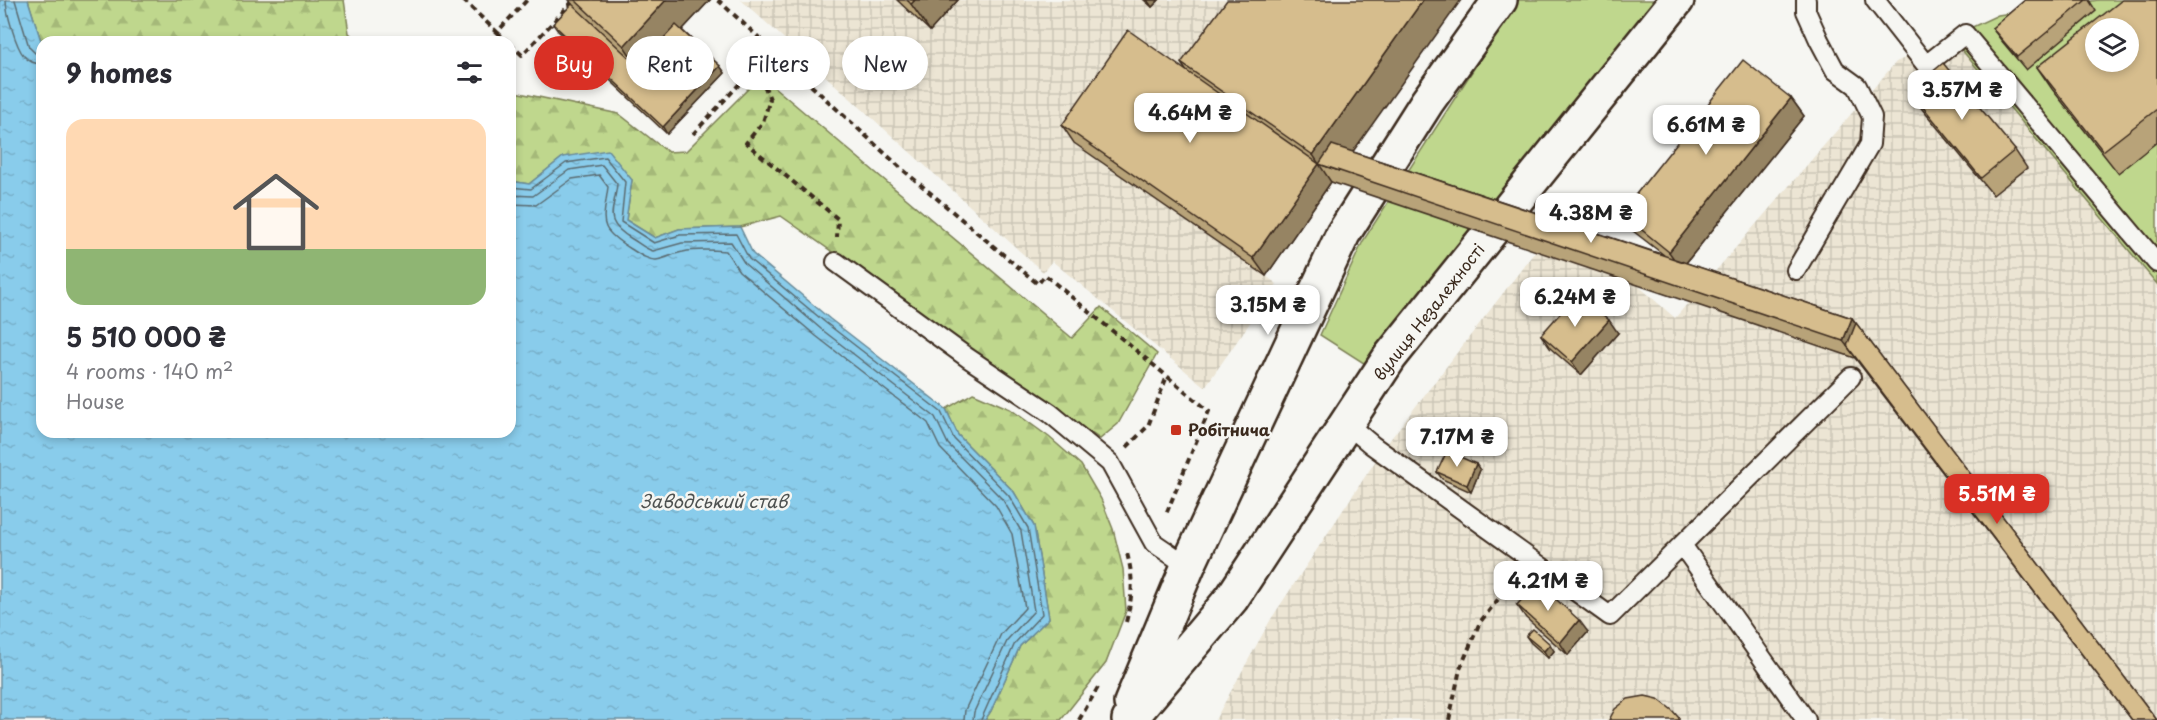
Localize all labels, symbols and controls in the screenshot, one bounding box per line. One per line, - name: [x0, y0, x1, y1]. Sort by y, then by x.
- map controls: [2085, 18, 2139, 72]
- button: layers: [2085, 18, 2139, 72]
- chip: Buy: [534, 36, 614, 90]
- chip: Rent: [626, 36, 714, 90]
- chip: Filters: [726, 36, 830, 90]
- chip: New: [842, 36, 928, 90]
- text: 9 homes: [66, 53, 172, 92]
- icon: filters: [453, 56, 486, 89]
- pin: 3.57M ₴: [1907, 70, 2017, 121]
- text: 3.57M ₴: [1922, 74, 2002, 104]
- pin: 4.64M ₴: [1135, 93, 1245, 144]
- text: 4.64M ₴: [1148, 97, 1232, 127]
- pin: 6.61M ₴: [1651, 105, 1761, 156]
- text: 6.61M ₴: [1667, 109, 1745, 139]
- icon: home: [222, 158, 330, 266]
- pin: 4.38M ₴: [1536, 193, 1646, 244]
- text: 4.38M ₴: [1549, 197, 1633, 227]
- street label: вулиця Незалежності: [1367, 238, 1489, 385]
- pin: 6.24M ₴: [1520, 277, 1630, 328]
- text: 6.24M ₴: [1534, 281, 1616, 311]
- pin: 3.15M ₴: [1213, 285, 1323, 336]
- text: 3.15M ₴: [1230, 289, 1306, 319]
- text: 5 510 000 ₴: [66, 317, 226, 356]
- text: 4 rooms · 140 m²: [66, 356, 233, 386]
- text: House: [66, 386, 125, 416]
- place label: Робітнича: [1188, 417, 1270, 441]
- pin: 7.17M ₴: [1402, 417, 1512, 468]
- text: 7.17M ₴: [1420, 421, 1494, 451]
- marker: Робітнича: [1169, 423, 1183, 437]
- pin: 5.51M ₴: [1942, 474, 2052, 525]
- text: 5.51M ₴: [1958, 478, 2036, 508]
- water label: Заводський став: [641, 487, 790, 514]
- pin: 4.21M ₴: [1493, 561, 1603, 612]
- text: 4.21M ₴: [1508, 565, 1588, 595]

